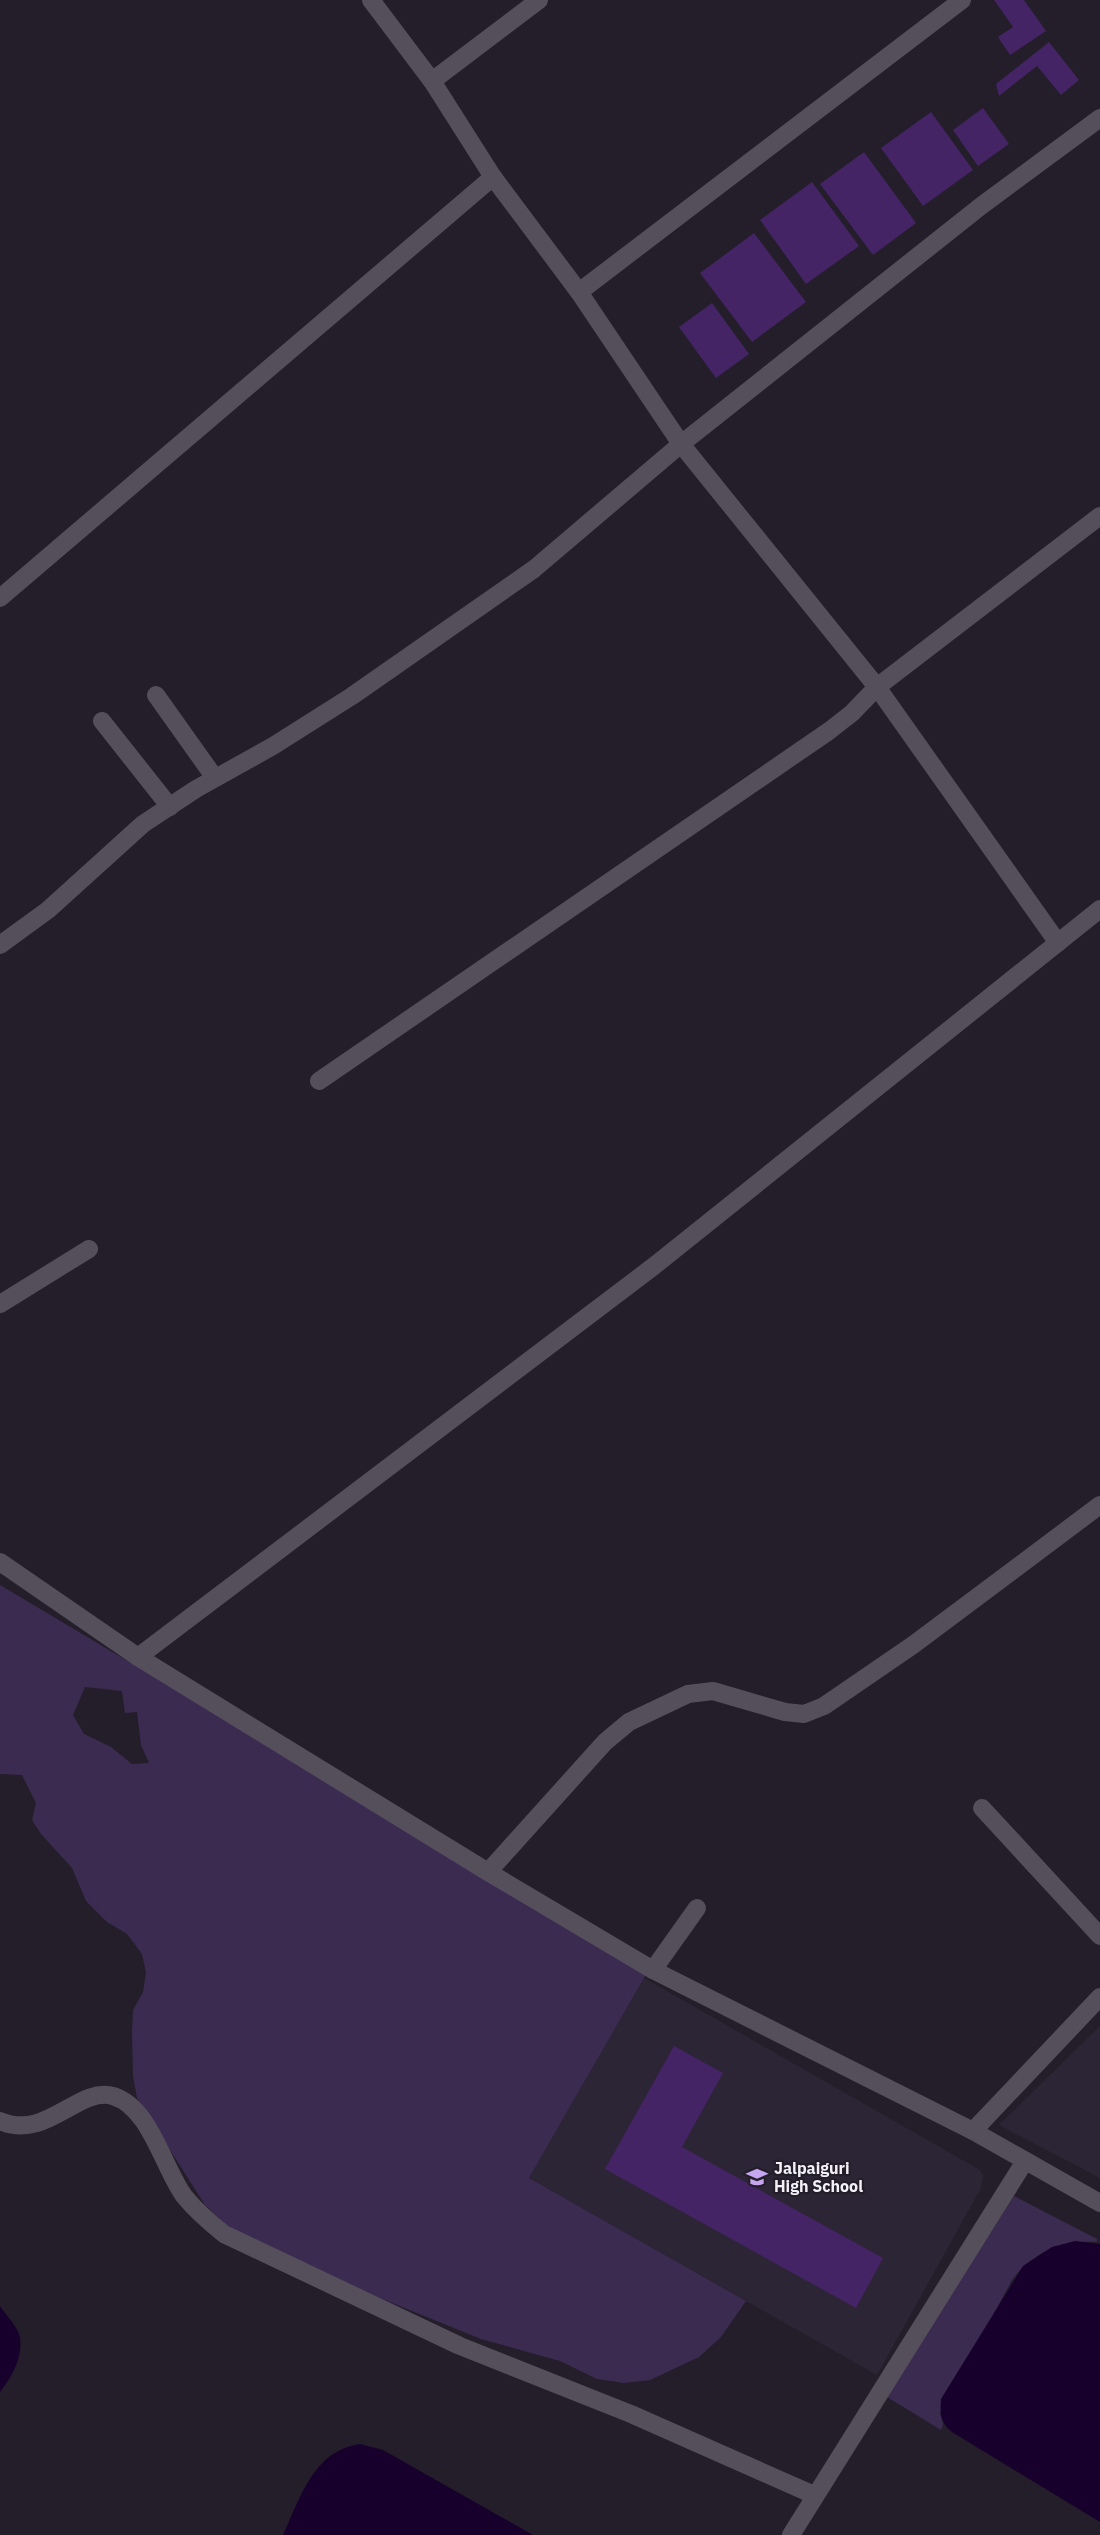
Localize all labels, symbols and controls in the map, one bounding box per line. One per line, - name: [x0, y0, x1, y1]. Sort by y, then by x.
- place label: Jalpaiguri High School: [774, 2158, 863, 2196]
- school or university icon: Jalpaiguri High School: [745, 2165, 769, 2189]

